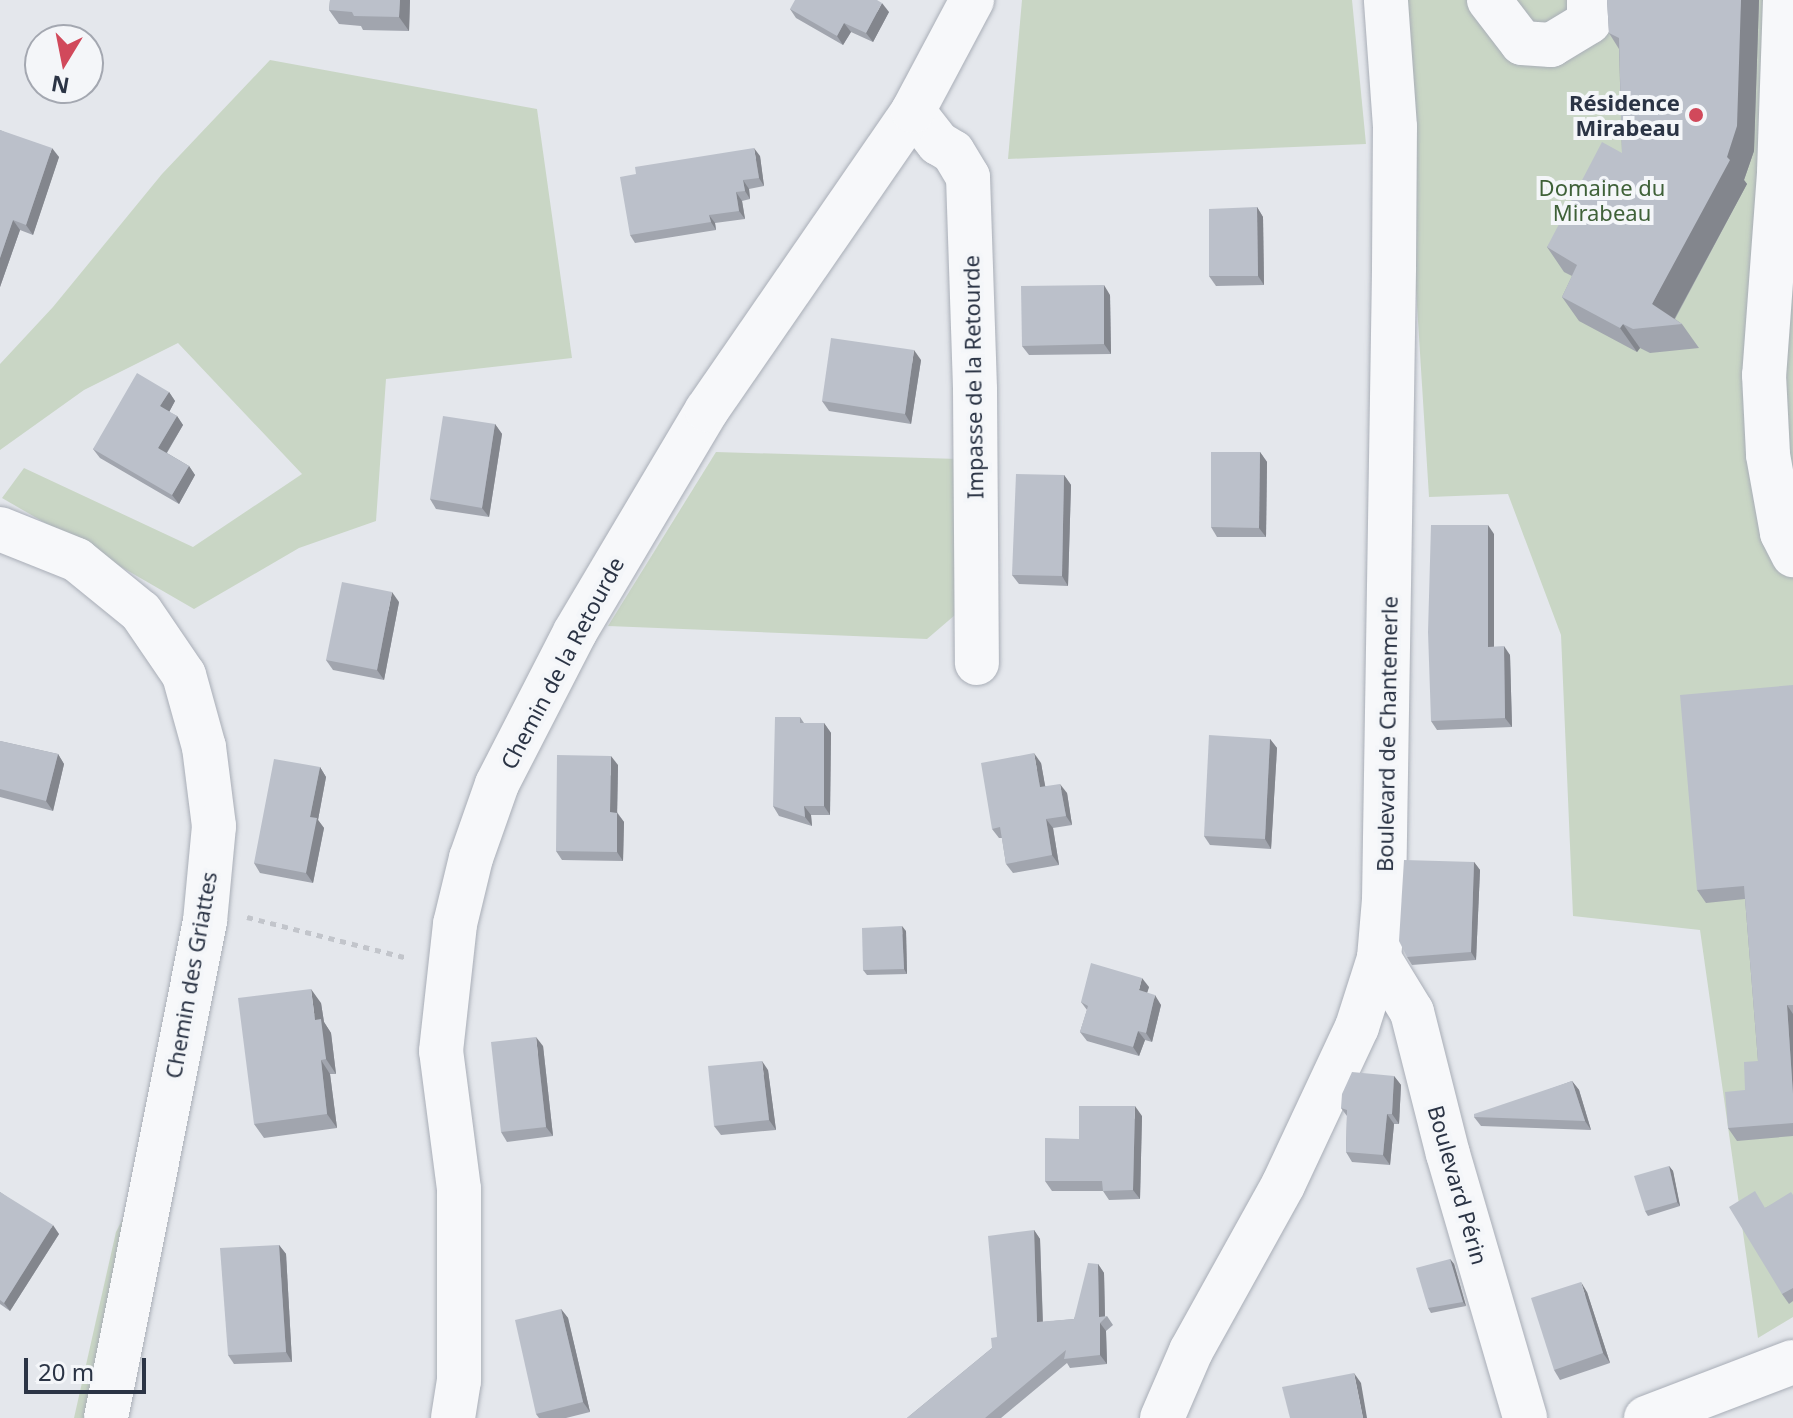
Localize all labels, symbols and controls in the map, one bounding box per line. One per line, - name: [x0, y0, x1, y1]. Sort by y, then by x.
- north arrow: [24, 24, 104, 104]
- text: N: [49, 69, 72, 102]
- place label: Résidence Mirabeau: [1569, 89, 1680, 140]
- marker: Résidence Mirabeau: [1687, 106, 1705, 124]
- park label: Domaine du Mirabeau: [1539, 174, 1665, 226]
- street label: Impasse de la Retourde: [958, 255, 988, 499]
- street label: Chemin de la Retourde: [495, 552, 629, 774]
- street label: Boulevard de Chantemerle: [1371, 596, 1403, 872]
- street label: Chemin des Griattes: [160, 869, 222, 1081]
- street label: Boulevard Périn: [1423, 1102, 1493, 1268]
- scale bar: [28, 1342, 150, 1392]
- text: 20 m: [38, 1355, 94, 1388]

